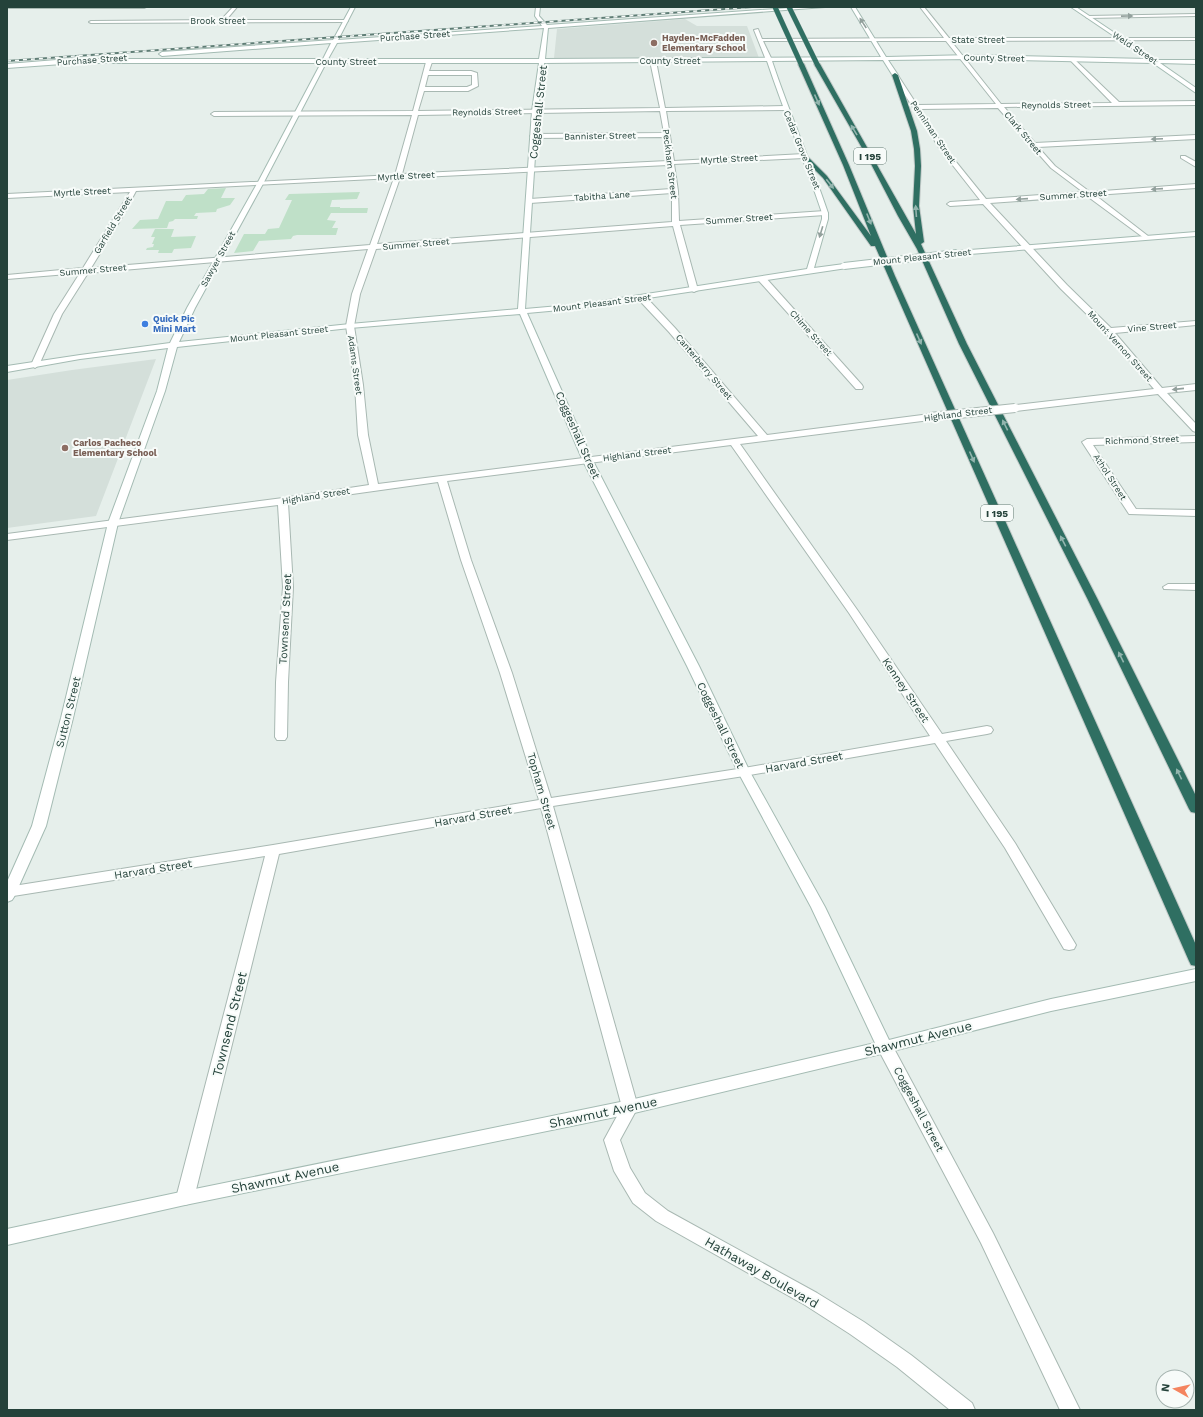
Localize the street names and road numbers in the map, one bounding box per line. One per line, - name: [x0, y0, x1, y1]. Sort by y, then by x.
- street label: Brook Street: [190, 16, 246, 26]
- street label: Purchase Street: [380, 29, 451, 43]
- street label: Weld Street: [1110, 30, 1160, 67]
- street label: State Street: [951, 35, 1005, 45]
- street label: County Street: [963, 52, 1025, 64]
- street label: Purchase Street: [57, 53, 128, 67]
- street label: County Street: [640, 56, 701, 66]
- street label: County Street: [316, 57, 377, 67]
- street label: Coggeshall Street: [527, 64, 550, 160]
- street label: Penniman Street: [908, 99, 958, 165]
- street label: Reynolds Street: [1021, 99, 1091, 111]
- street label: Reynolds Street: [452, 106, 522, 118]
- street label: Cedar Grove Street: [782, 109, 822, 191]
- street label: Clark Street: [1002, 110, 1044, 157]
- street label: Peckham Street: [661, 129, 679, 200]
- street label: Bannister Street: [564, 130, 636, 142]
- road number: I 195: [854, 148, 886, 164]
- street label: Myrtle Street: [700, 152, 758, 166]
- street label: Myrtle Street: [377, 169, 435, 183]
- street label: Myrtle Street: [53, 185, 111, 199]
- street label: Summer Street: [1039, 188, 1107, 202]
- street label: Tabitha Lane: [574, 189, 630, 203]
- street label: Garfield Street: [92, 194, 134, 255]
- street label: Summer Street: [705, 212, 773, 226]
- street label: Sawyer Street: [199, 229, 237, 288]
- street label: Summer Street: [382, 236, 450, 252]
- street label: Mount Pleasant Street: [872, 247, 972, 267]
- street label: Summer Street: [59, 262, 127, 278]
- street label: Mount Pleasant Street: [552, 292, 652, 314]
- street label: Chime Street: [788, 308, 834, 358]
- street label: Mount Vernon Street: [1086, 309, 1155, 384]
- street label: Vine Street: [1127, 320, 1177, 334]
- street label: Mount Pleasant Street: [229, 324, 329, 344]
- street label: Canterberry Street: [674, 332, 734, 402]
- street label: Adams Street: [346, 335, 364, 396]
- street label: Coggeshall Street: [552, 390, 603, 481]
- street label: Highland Street: [923, 405, 993, 423]
- street label: Richmond Street: [1105, 434, 1180, 446]
- street label: Highland Street: [602, 445, 672, 463]
- street label: Athol Street: [1091, 452, 1129, 502]
- street label: Highland Street: [281, 486, 351, 506]
- road number: I 195: [981, 505, 1013, 521]
- street label: Townsend Street: [277, 573, 294, 665]
- street label: Kenney Street: [879, 656, 932, 725]
- street label: Sutton Street: [53, 675, 84, 749]
- street label: Coggeshall Street: [694, 680, 747, 771]
- street label: Harvard Street: [764, 749, 844, 776]
- street label: Topham Street: [524, 751, 559, 831]
- street label: Harvard Street: [433, 803, 513, 830]
- street label: Harvard Street: [113, 857, 193, 882]
- street label: Townsend Street: [209, 970, 250, 1078]
- street label: Shawmut Avenue: [863, 1018, 973, 1059]
- street label: Coggeshall Street: [891, 1065, 947, 1154]
- street label: Shawmut Avenue: [548, 1094, 659, 1131]
- street label: Shawmut Avenue: [230, 1159, 341, 1196]
- street label: Hathaway Boulevard: [702, 1234, 821, 1311]

